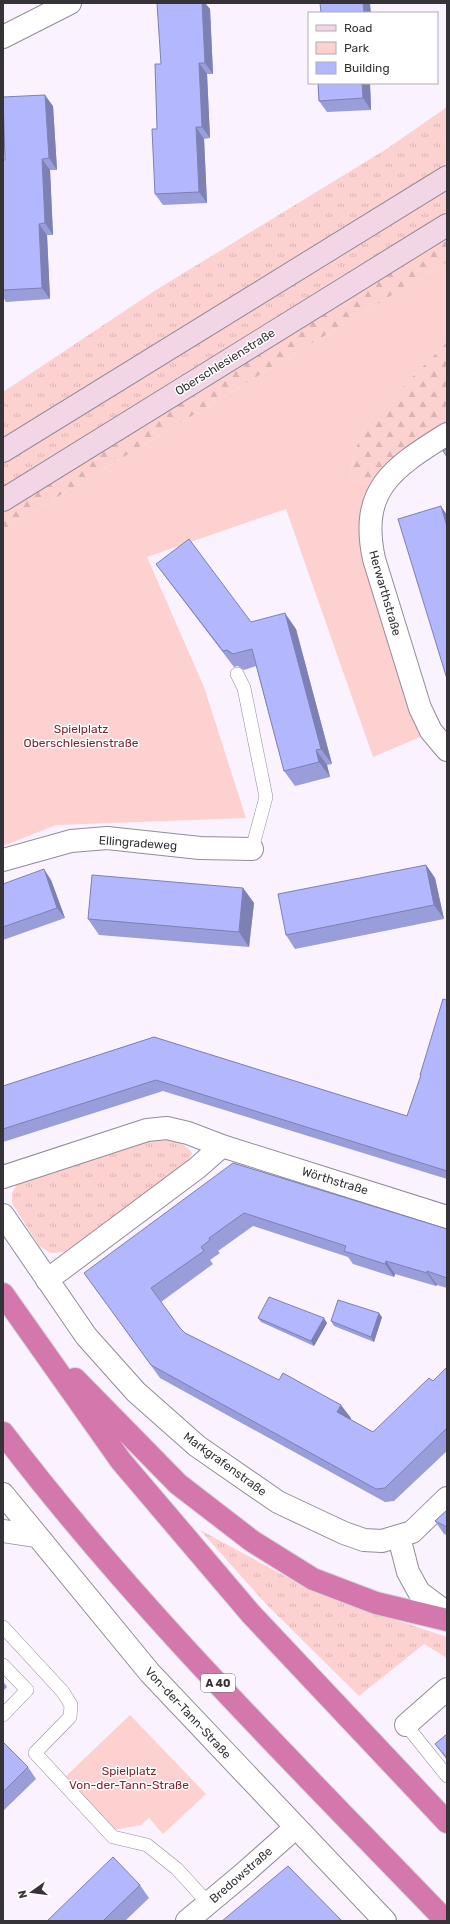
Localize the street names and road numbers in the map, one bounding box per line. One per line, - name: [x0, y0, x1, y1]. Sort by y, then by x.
- street label: Oberschlesienstraße: [173, 325, 278, 398]
- street label: Herwarthstraße: [366, 549, 404, 638]
- street label: Ellingradeweg: [98, 833, 178, 853]
- street label: Wörthstraße: [300, 1164, 370, 1198]
- street label: Markgrafenstraße: [181, 1429, 269, 1499]
- street label: Von-der-Tann-Straße: [142, 1664, 234, 1762]
- road number: A 40: [201, 1674, 235, 1692]
- street label: Bredowstraße: [207, 1844, 275, 1906]

